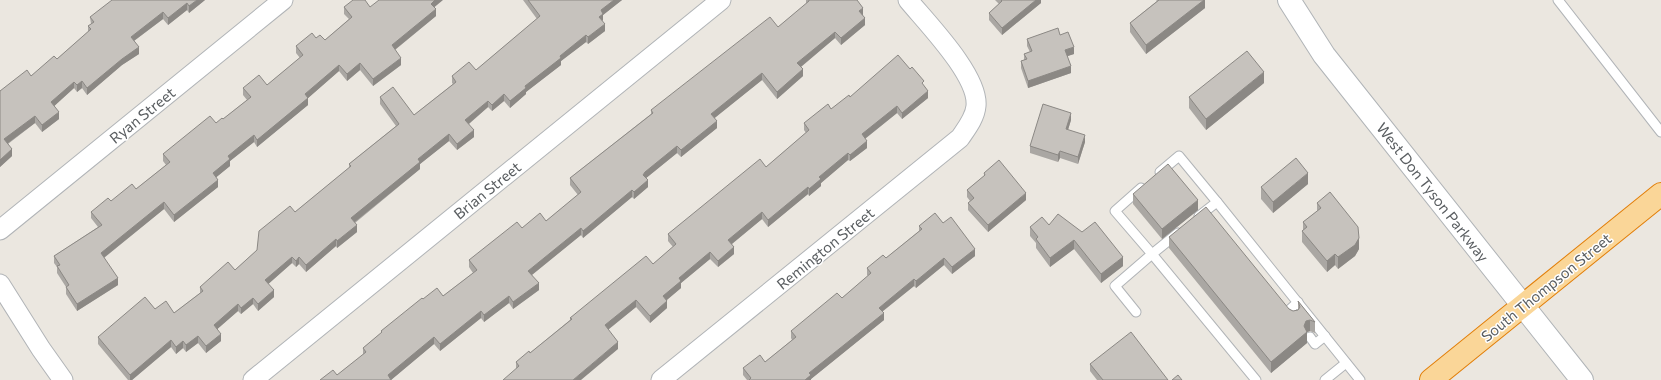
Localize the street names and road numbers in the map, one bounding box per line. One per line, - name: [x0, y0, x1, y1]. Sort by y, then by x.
- street label: Ryan Street: [106, 83, 178, 147]
- street label: West Don Tyson Parkway: [1373, 119, 1493, 265]
- street label: Brian Street: [450, 157, 524, 223]
- street label: Remington Street: [773, 203, 877, 293]
- street label: South Thompson Street: [1477, 229, 1615, 345]

